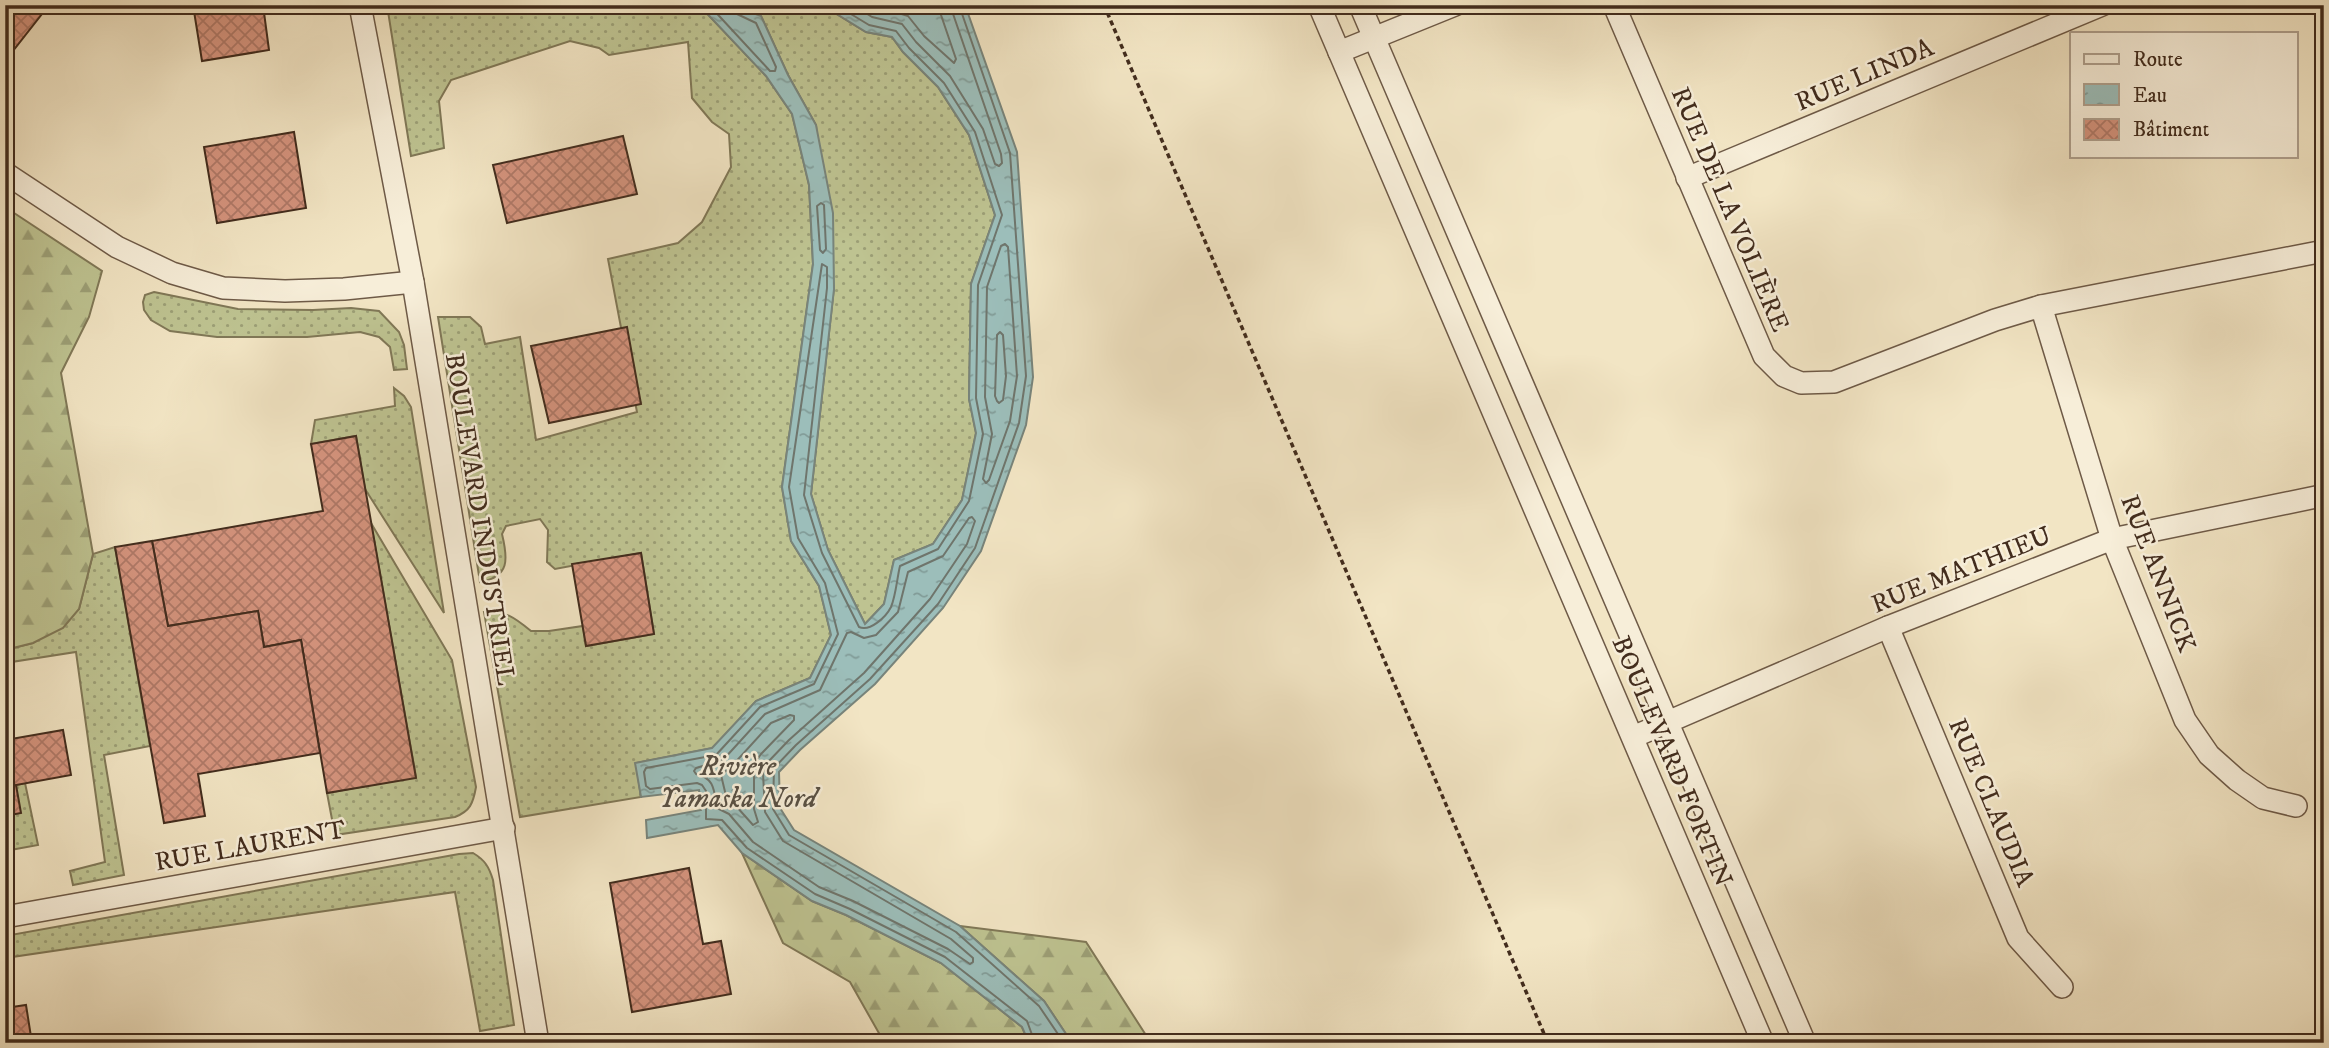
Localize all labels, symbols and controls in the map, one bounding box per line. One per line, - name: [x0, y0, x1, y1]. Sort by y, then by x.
- street label: RUE LINDA: [1790, 31, 1939, 119]
- legend: [2070, 32, 2298, 158]
- text: Route: [2133, 47, 2183, 73]
- street label: RUE DE LA VOLIÈRE: [1663, 82, 1796, 337]
- text: Eau: [2133, 83, 2167, 109]
- text: Bâtiment: [2133, 117, 2210, 143]
- street label: BOULEVARD INDUSTRIEL: [437, 351, 522, 688]
- street label: RUE ANNICK: [2112, 490, 2203, 658]
- street label: RUE MATHIEU: [1867, 519, 2056, 622]
- street label: BOULEVARD FORTIN: [1604, 631, 1739, 892]
- street label: RUE CLAUDIA: [1940, 713, 2041, 892]
- water label: Rivière Yamaska Nord: [659, 749, 820, 816]
- street label: RUE LAURENT: [152, 813, 348, 879]

